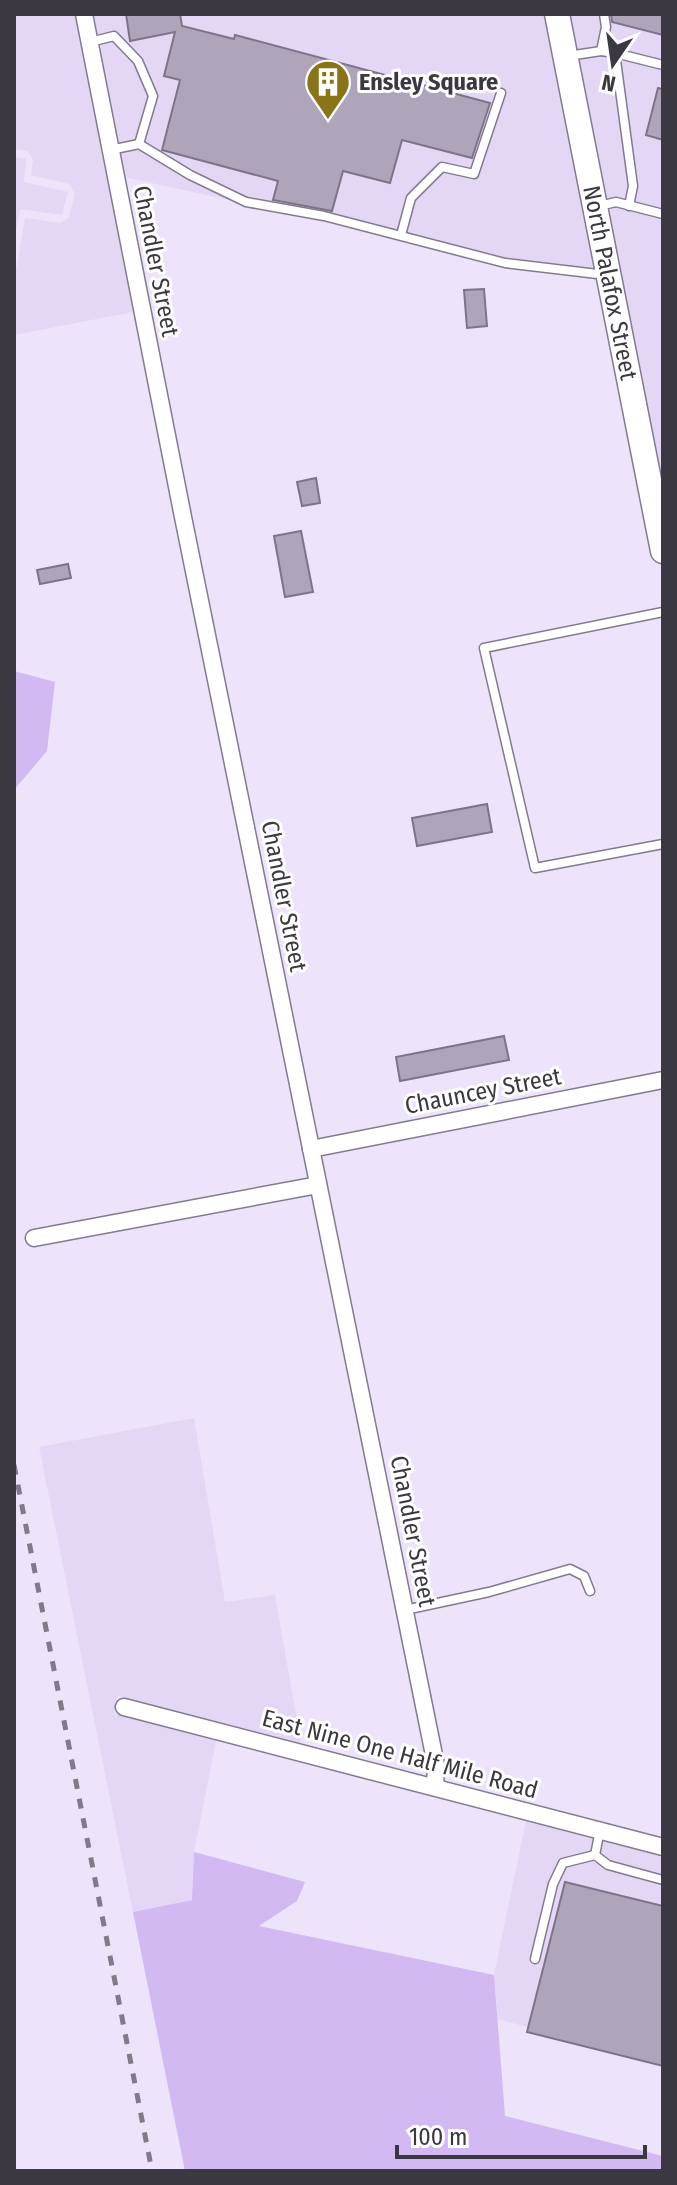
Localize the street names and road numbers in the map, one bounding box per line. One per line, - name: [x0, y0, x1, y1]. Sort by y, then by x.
- street label: Chandler Street: [128, 183, 184, 339]
- street label: North Palafox Street: [577, 183, 643, 382]
- street label: Chandler Street: [256, 818, 312, 974]
- street label: Chauncey Street: [403, 1062, 564, 1120]
- street label: Chandler Street: [385, 1453, 441, 1609]
- street label: East Nine One Half Mile Road: [259, 1704, 541, 1804]

